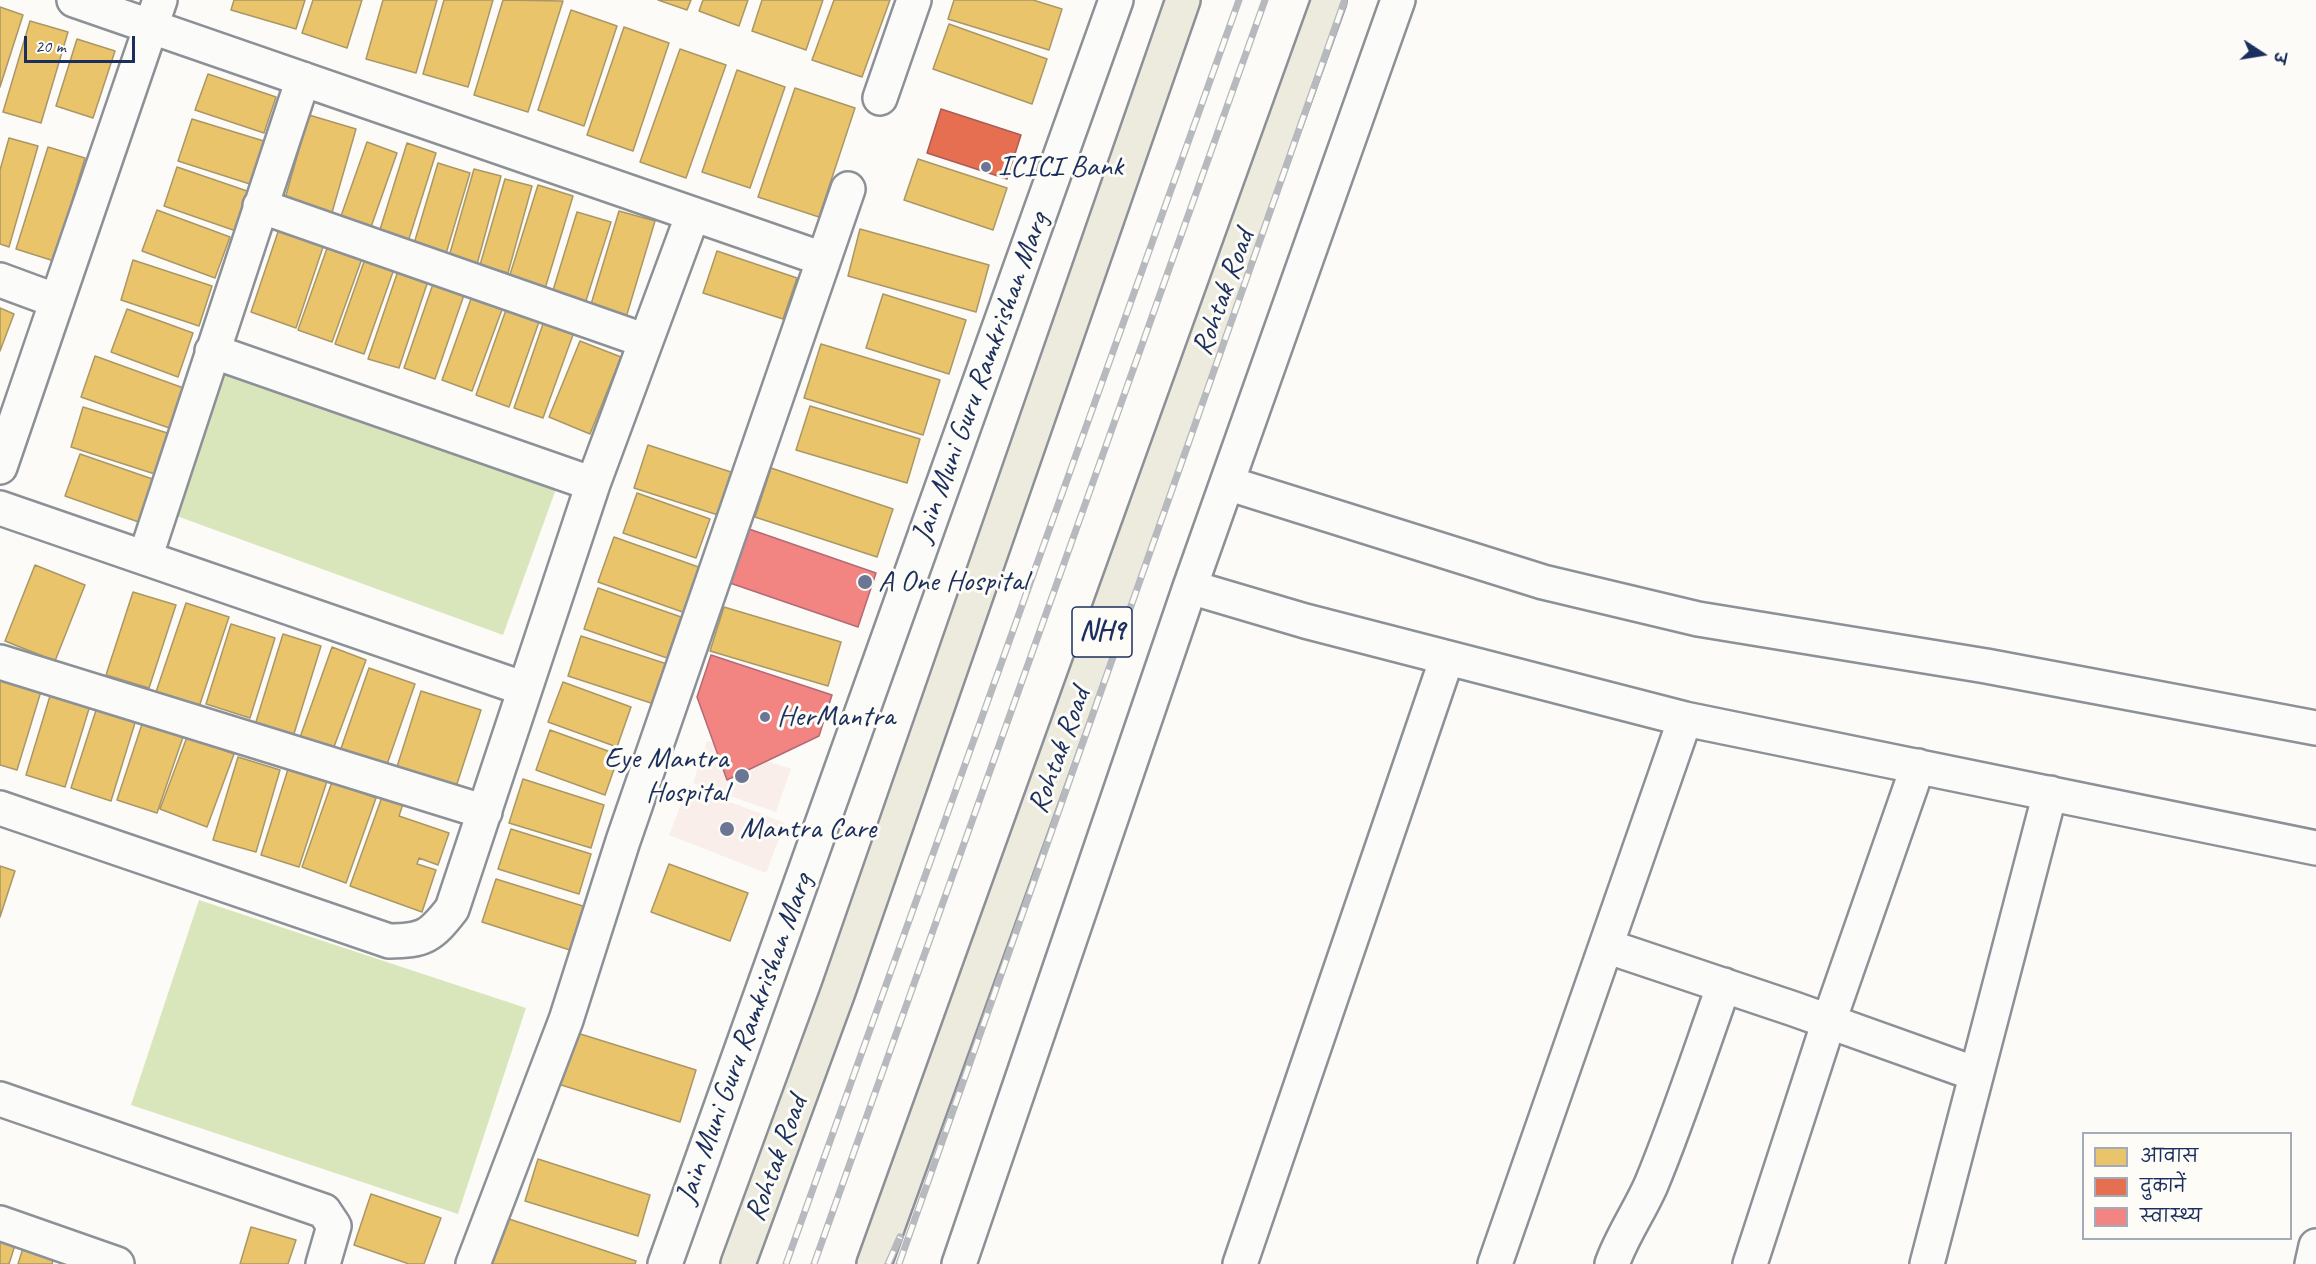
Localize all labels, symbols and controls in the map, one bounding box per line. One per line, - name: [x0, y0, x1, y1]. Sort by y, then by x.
- scale bar: [27, 24, 138, 62]
- north arrow: [2232, 24, 2292, 84]
- text: 20 m: [35, 35, 66, 57]
- text: उ: [2269, 50, 2290, 65]
- place label: ICICI Bank: [998, 149, 1123, 185]
- marker: ICICI Bank: [979, 160, 993, 174]
- street label: Jain Muni Guru Ramkrishan Marg: [905, 208, 1057, 548]
- street label: Rohtak Road: [1185, 225, 1263, 361]
- place label: A One Hospital: [878, 564, 1028, 600]
- marker: A One Hospital: [856, 573, 874, 591]
- road number: NH9: [1072, 607, 1132, 657]
- street label: Rohtak Road: [1021, 683, 1099, 819]
- place label: HerMantra: [777, 699, 895, 735]
- marker: HerMantra: [758, 710, 772, 724]
- place label: Eye Mantra Hospital: [604, 741, 728, 812]
- marker: Eye Mantra Hospital: [733, 767, 751, 785]
- place label: Mantra Care: [740, 811, 876, 847]
- marker: Mantra Care: [718, 820, 736, 838]
- street label: Jain Muni Guru Ramkrishan Marg: [669, 869, 821, 1209]
- street label: Rohtak Road: [738, 1091, 816, 1227]
- legend: [2082, 1132, 2292, 1240]
- text: आवास: [2140, 1145, 2198, 1167]
- text: दुकानें: [2140, 1175, 2186, 1197]
- text: स्वास्थ्य: [2140, 1205, 2202, 1227]

